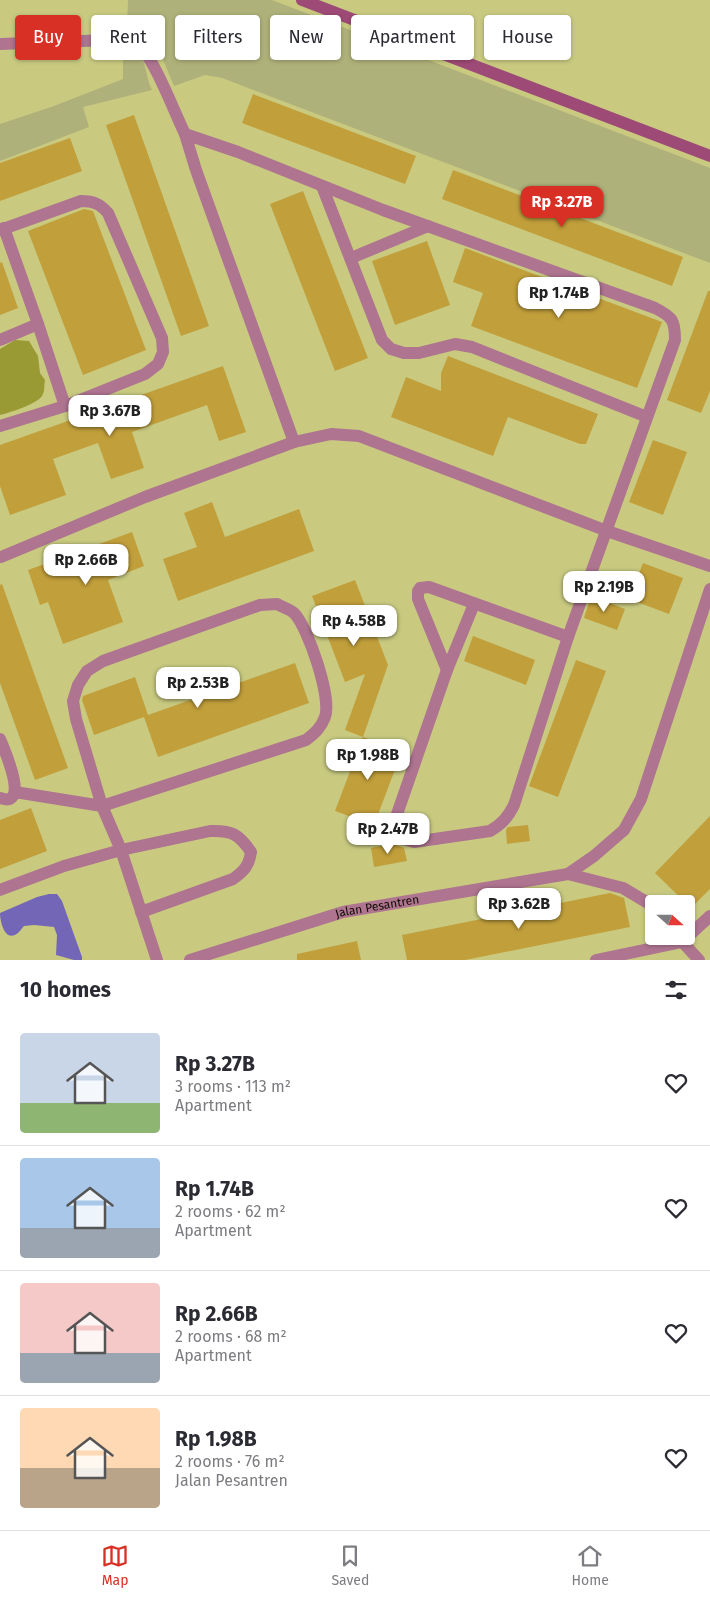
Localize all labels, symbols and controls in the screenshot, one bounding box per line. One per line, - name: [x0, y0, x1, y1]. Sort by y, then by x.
- chip: Buy: [15, 15, 81, 60]
- chip: Rent: [91, 15, 165, 60]
- chip: Filters: [175, 15, 260, 60]
- chip: New: [270, 15, 341, 60]
- chip: Apartment: [351, 15, 474, 60]
- chip: House: [484, 15, 571, 60]
- pin: Rp 3.27B: [510, 186, 614, 228]
- text: Rp 3.27B: [532, 192, 592, 211]
- pin: Rp 1.74B: [507, 276, 611, 319]
- text: Rp 1.74B: [529, 283, 589, 302]
- pin: Rp 3.67B: [58, 394, 162, 437]
- text: Rp 3.67B: [79, 401, 141, 420]
- pin: Rp 2.66B: [34, 544, 138, 586]
- text: Rp 2.66B: [54, 550, 118, 569]
- pin: Rp 2.19B: [552, 570, 656, 613]
- text: Rp 2.19B: [574, 577, 634, 596]
- pin: Rp 4.58B: [302, 604, 406, 647]
- text: Rp 4.58B: [322, 611, 386, 630]
- pin: Rp 2.53B: [146, 666, 250, 709]
- text: Rp 2.53B: [167, 673, 229, 692]
- pin: Rp 1.98B: [316, 738, 420, 781]
- text: Rp 1.98B: [337, 745, 399, 764]
- pin: Rp 2.47B: [336, 812, 440, 855]
- text: Rp 2.47B: [358, 819, 418, 838]
- pin: Rp 3.62B: [467, 888, 571, 930]
- street label: Jalan Pesantren: [334, 892, 420, 921]
- text: Rp 3.62B: [488, 894, 550, 913]
- north arrow: [645, 895, 695, 945]
- map controls: [645, 895, 695, 945]
- icon: filters: [662, 976, 690, 1004]
- text: 10 homes: [20, 977, 111, 1003]
- text: Rp 3.27B: [175, 1051, 255, 1077]
- icon: home: [60, 1053, 120, 1113]
- icon: heart: [662, 1069, 690, 1097]
- text: 3 rooms · 113 m²: [175, 1077, 291, 1096]
- text: Apartment: [175, 1096, 252, 1115]
- text: Rp 1.74B: [175, 1176, 254, 1202]
- icon: home: [60, 1178, 120, 1238]
- icon: heart: [662, 1194, 690, 1222]
- text: 2 rooms · 62 m²: [175, 1202, 286, 1221]
- text: Apartment: [175, 1221, 252, 1240]
- text: Rp 2.66B: [175, 1301, 258, 1327]
- icon: home: [60, 1303, 120, 1363]
- icon: heart: [662, 1319, 690, 1347]
- text: 2 rooms · 68 m²: [175, 1327, 287, 1346]
- text: Apartment: [175, 1346, 252, 1365]
- text: Rp 1.98B: [175, 1426, 257, 1452]
- icon: home: [60, 1428, 120, 1488]
- icon: heart: [662, 1444, 690, 1472]
- text: 2 rooms · 76 m²: [175, 1452, 285, 1471]
- text: Jalan Pesantren: [175, 1471, 288, 1490]
- tab: Map: [101, 1542, 129, 1589]
- tab: Saved: [331, 1542, 369, 1589]
- tab: Home: [572, 1542, 609, 1589]

